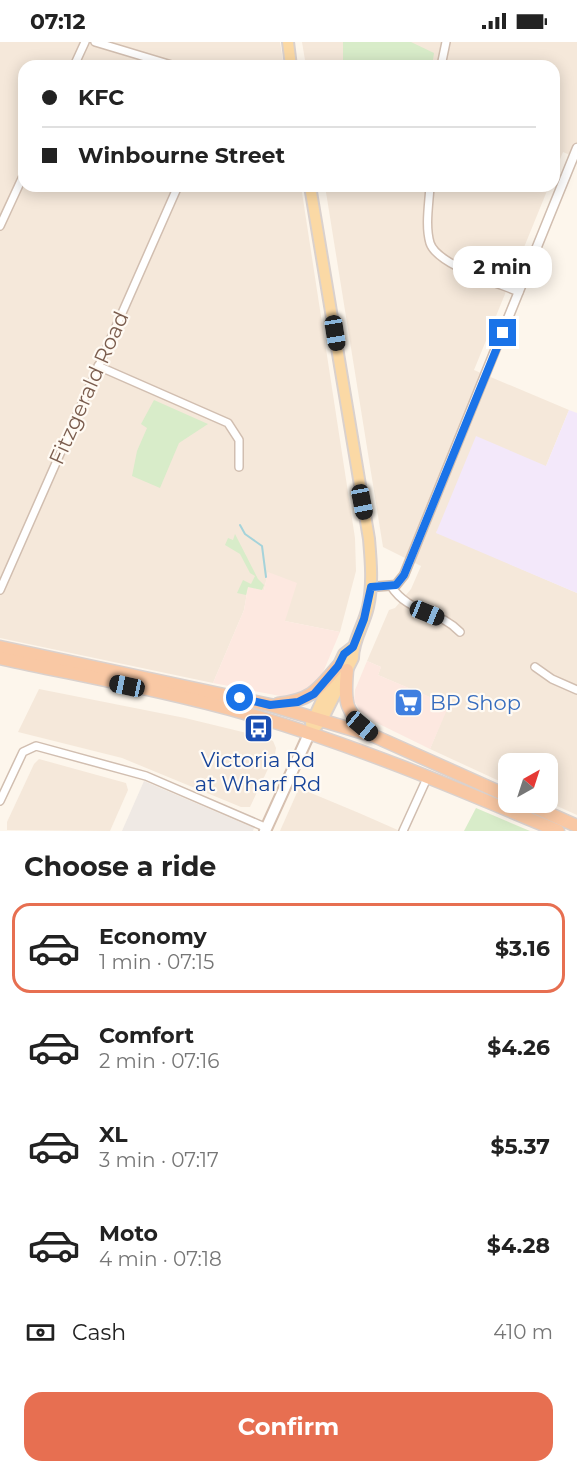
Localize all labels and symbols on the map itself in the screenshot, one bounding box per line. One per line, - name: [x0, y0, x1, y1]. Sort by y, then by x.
- callout: 2 min: [454, 246, 552, 288]
- street label: Fitzgerald Road: [44, 307, 134, 468]
- car: [323, 314, 347, 352]
- route end: [489, 319, 516, 346]
- car: [350, 483, 374, 521]
- car: [407, 598, 447, 628]
- car: [108, 673, 146, 699]
- route start: [226, 684, 253, 711]
- supermarket icon: BP Shop: [393, 687, 425, 719]
- place label: BP Shop: [430, 690, 521, 715]
- car: [342, 708, 382, 744]
- bus stop icon: Victoria Rd at Wharf Rd: [242, 713, 274, 745]
- place label: Victoria Rd at Wharf Rd: [195, 747, 321, 796]
- north arrow: [498, 753, 558, 813]

